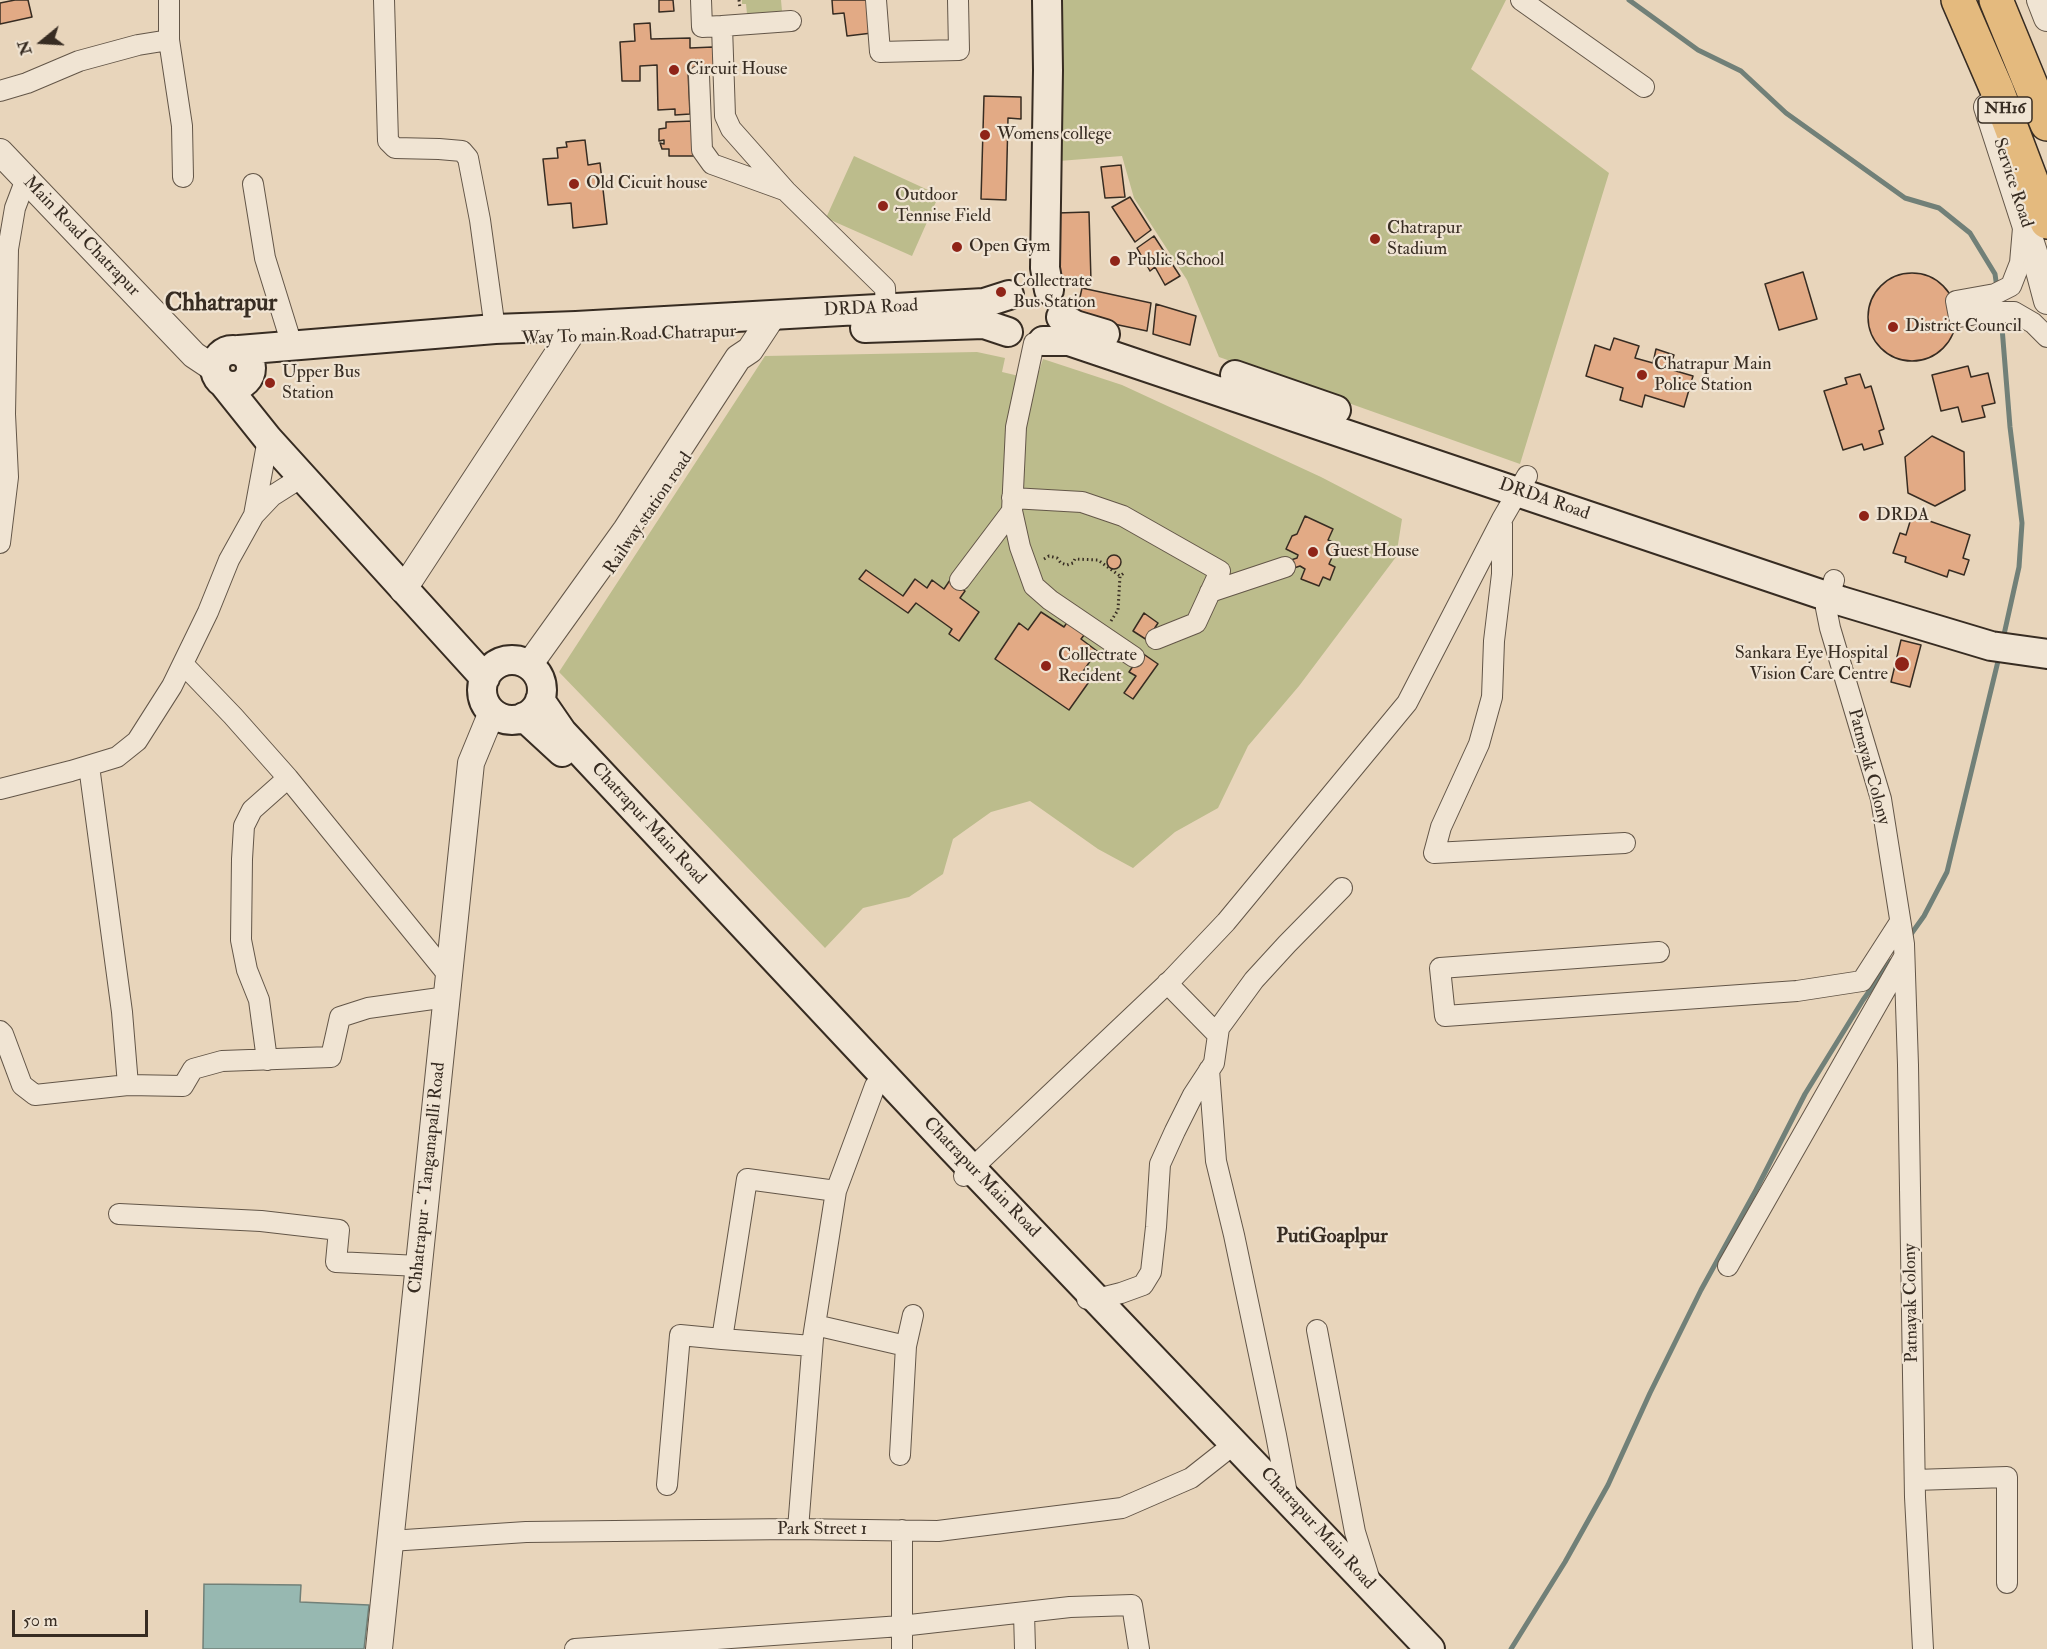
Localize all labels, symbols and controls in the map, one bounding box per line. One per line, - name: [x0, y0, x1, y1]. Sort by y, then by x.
- north arrow: [12, 12, 72, 72]
- text: N: [13, 38, 37, 57]
- place label: Circuit House: [686, 59, 788, 81]
- marker: Circuit House: [667, 63, 681, 77]
- road number: NH16: [1978, 97, 2032, 123]
- place label: Womens college: [997, 124, 1112, 146]
- marker: Womens college: [978, 128, 992, 142]
- street label: Service Road: [1987, 135, 2037, 231]
- street label: Main Road Chatrapur: [18, 172, 144, 302]
- place label: Old Cicuit house: [586, 173, 707, 195]
- marker: Old Cicuit house: [567, 177, 581, 191]
- place label: Outdoor Tennise Field: [895, 185, 991, 228]
- marker: Outdoor Tennise Field: [876, 199, 890, 213]
- place label: Chatrapur Stadium: [1387, 218, 1462, 260]
- marker: Chatrapur Stadium: [1368, 232, 1382, 246]
- place label: Open Gym: [969, 236, 1050, 258]
- marker: Open Gym: [950, 240, 964, 254]
- place label: Public School: [1127, 250, 1224, 272]
- marker: Public School: [1108, 254, 1122, 268]
- place label: Collectrate Bus Station: [1013, 271, 1096, 314]
- marker: Collectrate Bus Station: [994, 285, 1008, 299]
- district label: Chhatrapur: [165, 291, 277, 319]
- street label: DRDA Road: [823, 296, 919, 322]
- place label: District Council: [1905, 316, 2022, 338]
- marker: District Council: [1886, 320, 1900, 334]
- street label: Way To main Road Chatrapur: [521, 321, 737, 351]
- place label: Chatrapur Main Police Station: [1654, 354, 1772, 397]
- place label: Upper Bus Station: [282, 362, 360, 404]
- marker: Chatrapur Main Police Station: [1635, 368, 1649, 382]
- marker: Upper Bus Station: [263, 376, 277, 390]
- street label: Railway station road: [600, 449, 698, 579]
- street label: DRDA Road: [1496, 474, 1592, 526]
- place label: DRDA: [1876, 505, 1929, 527]
- marker: DRDA: [1857, 509, 1871, 523]
- place label: Guest House: [1325, 541, 1419, 563]
- marker: Guest House: [1306, 545, 1320, 559]
- place label: Sankara Eye Hospital Vision Care Centre: [1735, 643, 1888, 686]
- place label: Collectrate Recident: [1058, 645, 1137, 688]
- marker: Sankara Eye Hospital Vision Care Centre: [1893, 655, 1911, 673]
- marker: Collectrate Recident: [1039, 659, 1053, 673]
- street label: Patnayak Colony: [1842, 707, 1894, 827]
- street label: Chatrapur Main Road: [586, 758, 710, 890]
- street label: Chhatrapur - Tanganapalli Road: [405, 1061, 451, 1295]
- street label: Chatrapur Main Road: [918, 1113, 1044, 1243]
- district label: PutiGoaplpur: [1276, 1226, 1388, 1250]
- street label: Patnayak Colony: [1900, 1243, 1924, 1363]
- street label: Chatrapur Main Road: [1255, 1463, 1379, 1595]
- street label: Park Street 1: [777, 1519, 867, 1541]
- scale bar: [15, 1598, 152, 1636]
- text: 50 m: [23, 1609, 58, 1632]

